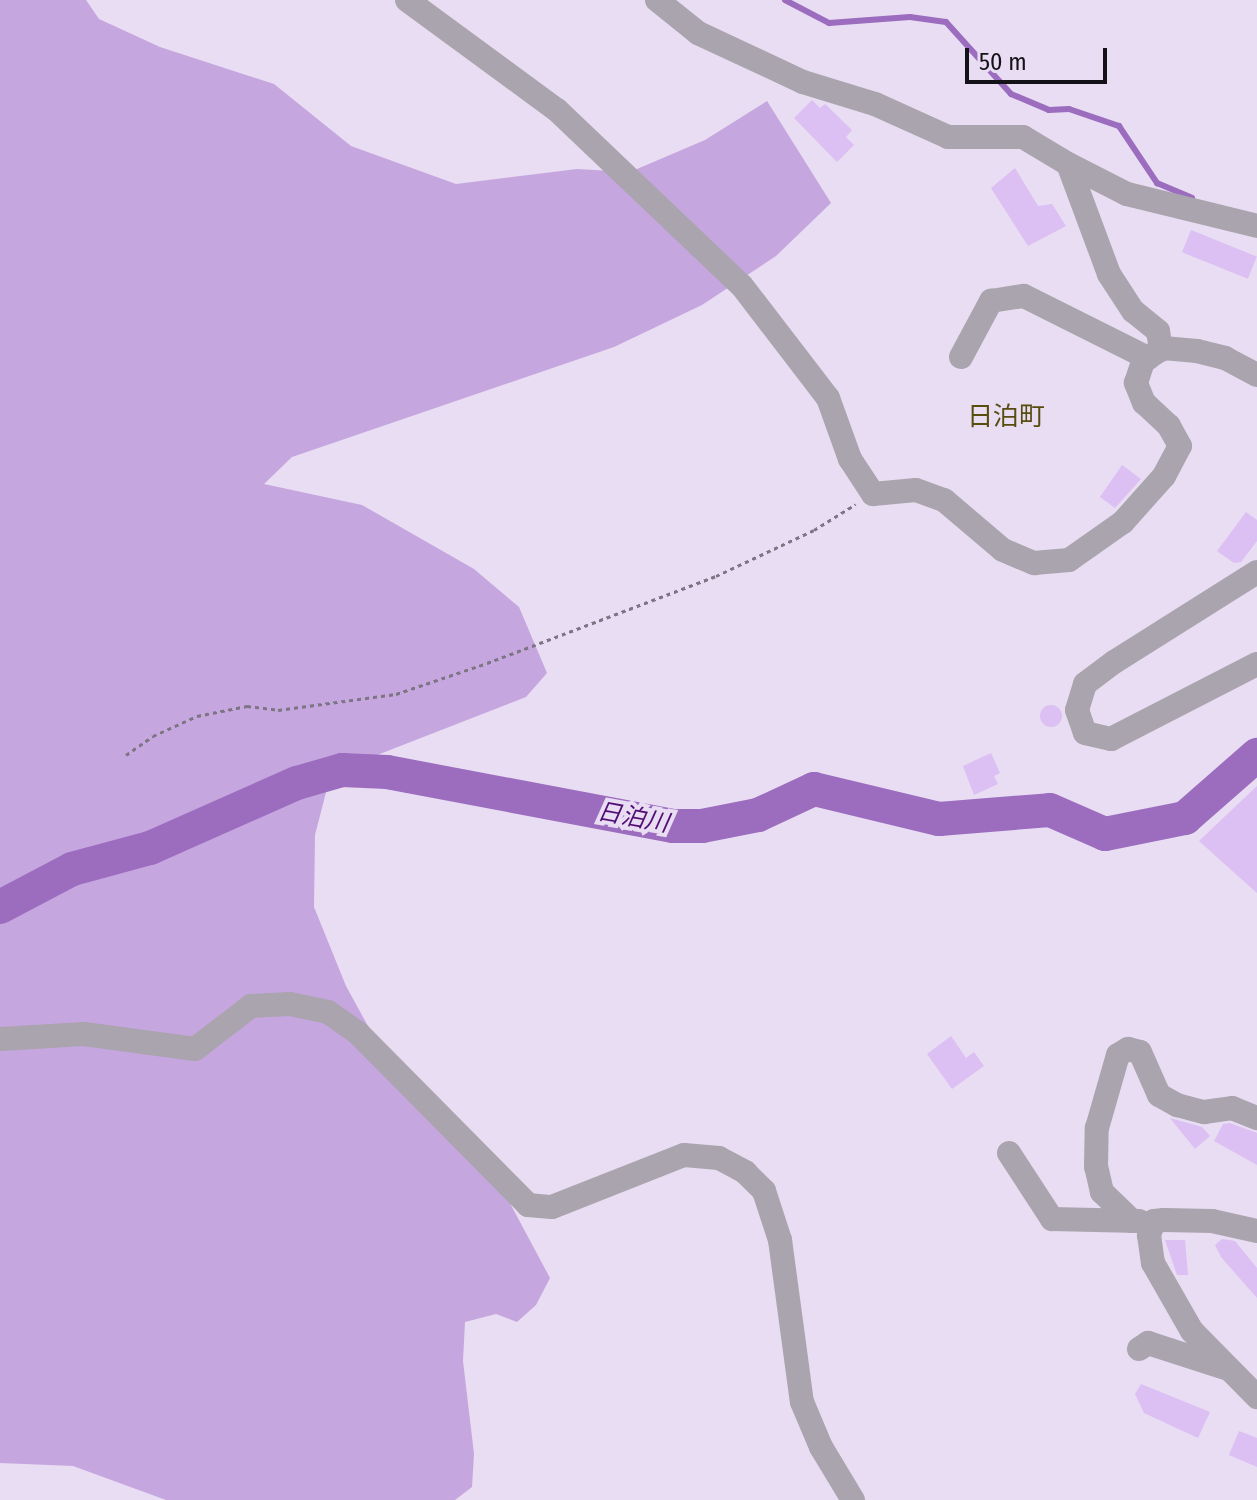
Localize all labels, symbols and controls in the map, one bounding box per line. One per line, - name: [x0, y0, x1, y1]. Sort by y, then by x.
- scale bar: [969, 32, 1111, 82]
- text: 50 m: [979, 48, 1027, 76]
- district label: 日泊町: [967, 401, 1045, 433]
- water label: 日泊川: [595, 798, 671, 838]

